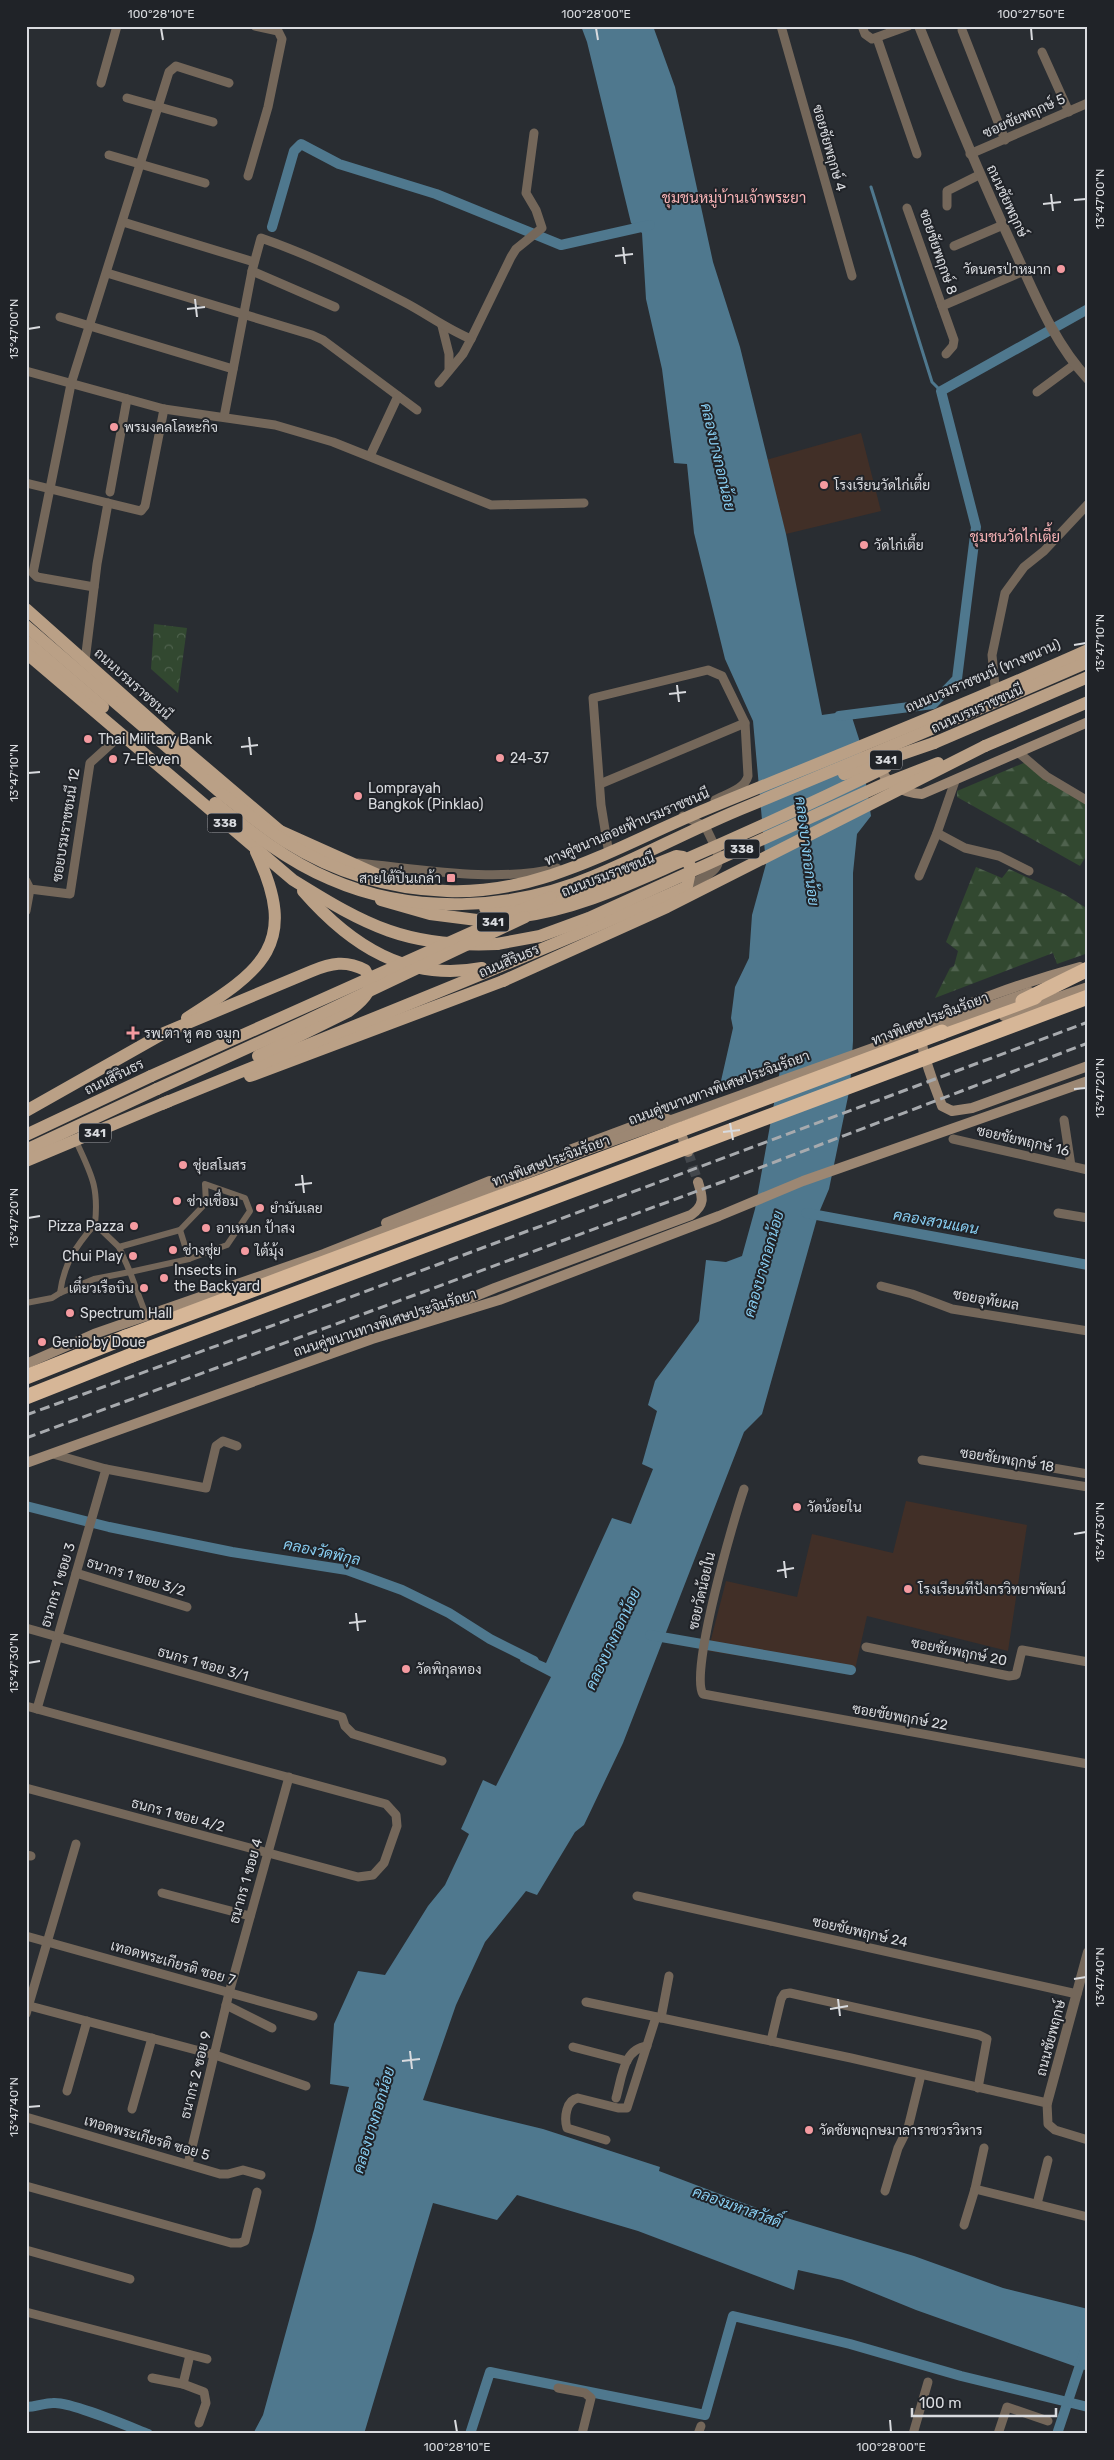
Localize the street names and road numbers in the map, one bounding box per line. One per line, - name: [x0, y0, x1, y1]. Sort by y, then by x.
- street label: ซอยชัยพฤกษ์ 5: [980, 89, 1068, 142]
- street label: ซอยชัยพฤกษ์ 4: [809, 102, 851, 194]
- street label: ถนนชัยพฤกษ์: [983, 162, 1032, 241]
- street label: ซอยชัยพฤกษ์ 8: [915, 207, 962, 297]
- street label: ถนนบรมราชชนนี (ทางขนาน): [903, 636, 1063, 716]
- street label: ถนนบรมราชชนนี: [91, 644, 176, 723]
- street label: ถนนบรมราชชนนี: [928, 681, 1026, 737]
- road number: 341: [870, 750, 902, 770]
- street label: ซอยบรมราชชนนี 12: [48, 767, 83, 883]
- street label: ทางคู่ขนานลอยฟ้าบรมราชชนนี: [541, 784, 713, 870]
- road number: 338: [208, 814, 242, 832]
- road number: 338: [724, 840, 760, 859]
- street label: ถนนบรมราชชนนี: [558, 848, 657, 901]
- road number: 341: [477, 912, 509, 932]
- street label: ถนนสิรินธร: [476, 941, 542, 981]
- street label: ทางพิเศษประจิมรัถยา: [869, 989, 991, 1049]
- street label: ถนนคู่ขนานทางพิเศษประจิมรัถยา: [626, 1047, 812, 1130]
- street label: ถนนสิรินธร: [81, 1055, 147, 1099]
- street label: ซอยชัยพฤกษ์ 16: [975, 1121, 1071, 1160]
- road number: 341: [79, 1124, 111, 1142]
- street label: ทางพิเศษประจิมรัถยา: [490, 1132, 612, 1190]
- street label: ถนนคู่ขนานทางพิเศษประจิมรัถยา: [291, 1285, 479, 1362]
- street label: ซอยอุทัยผล: [951, 1286, 1021, 1315]
- street label: ซอยชัยพฤกษ์ 18: [959, 1443, 1056, 1476]
- street label: ธนากร 1 ซอย 3: [37, 1541, 79, 1629]
- street label: ซอยวัดน้อยใน: [684, 1550, 719, 1632]
- street label: ธนากร 1 ซอย 3/2: [85, 1554, 187, 1600]
- street label: ซอยชัยพฤกษ์ 20: [909, 1633, 1009, 1670]
- street label: ธนกร 1 ซอย 3/1: [156, 1643, 250, 1685]
- street label: ซอยชัยพฤกษ์ 22: [851, 1699, 949, 1734]
- street label: ธนกร 1 ซอย 4/2: [129, 1794, 227, 1836]
- street label: ธนากร 1 ซอย 4: [226, 1836, 266, 1926]
- street label: ซอยชัยพฤกษ์ 24: [811, 1912, 910, 1951]
- street label: เทอดพระเกียรติ ซอย 7: [109, 1936, 238, 1989]
- street label: ถนนชัยพฤกษ์: [1032, 1997, 1069, 2078]
- street label: ธนากร 2 ซอย 9: [177, 2029, 215, 2121]
- street label: เทอดพระเกียรติ ซอย 5: [82, 2111, 212, 2164]

